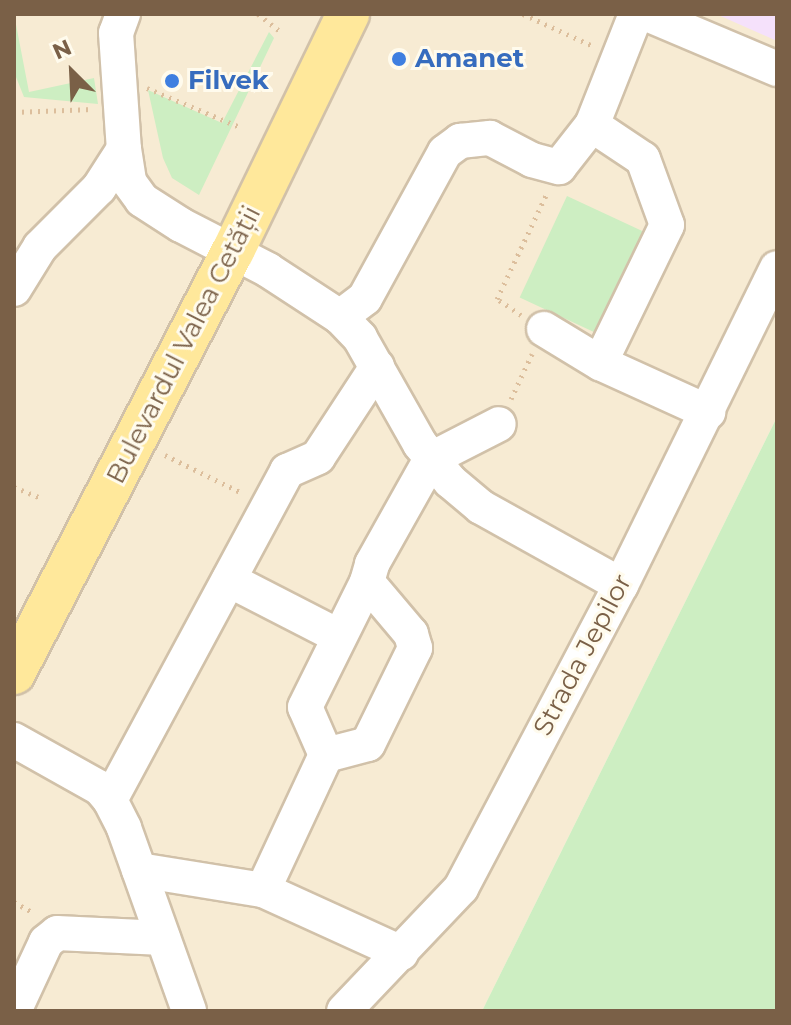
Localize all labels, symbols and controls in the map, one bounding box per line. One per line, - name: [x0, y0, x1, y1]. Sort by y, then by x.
- north arrow: [32, 32, 112, 112]
- text: N: [48, 34, 76, 66]
- place label: Amanet: [415, 43, 524, 75]
- marker: Amanet: [390, 50, 408, 68]
- place label: Filvek: [188, 65, 269, 97]
- marker: Filvek: [163, 72, 181, 90]
- street label: Bulevardul Valea Cetății: [100, 201, 268, 489]
- street label: Strada Jepilor: [527, 569, 639, 741]

